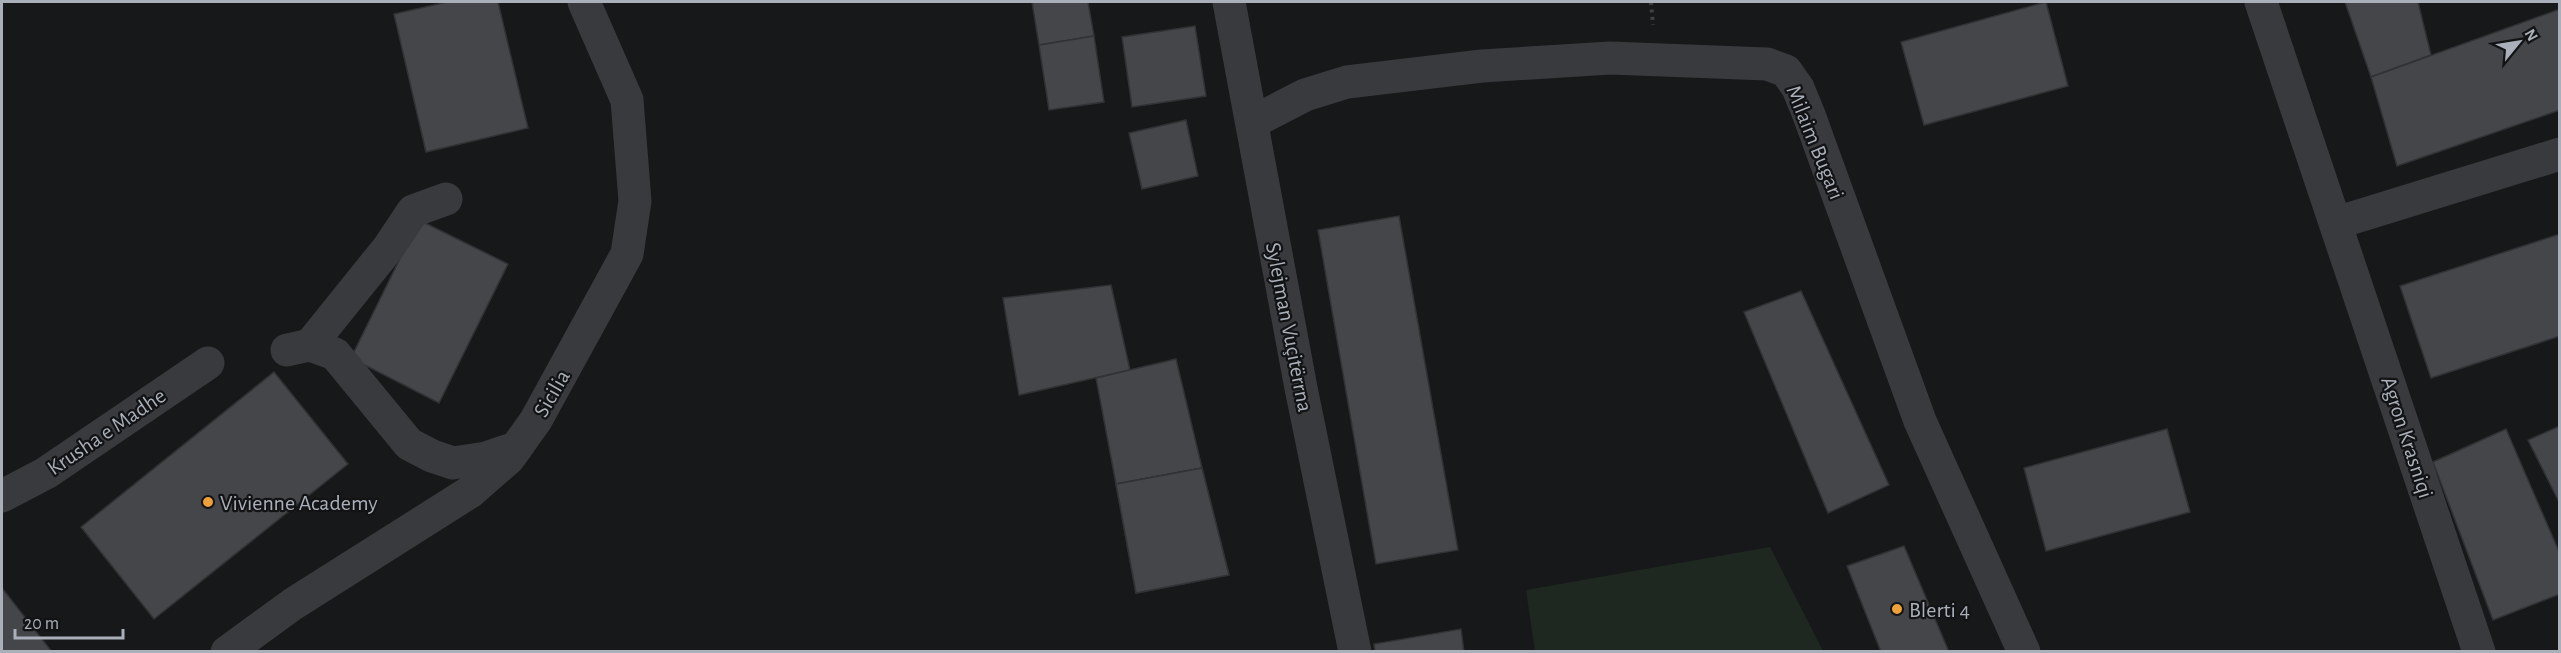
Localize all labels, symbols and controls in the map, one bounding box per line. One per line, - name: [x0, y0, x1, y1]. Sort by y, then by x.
- north arrow: [2489, 12, 2549, 72]
- text: N: [2521, 26, 2541, 44]
- street label: Milaim Bugari: [1782, 82, 1848, 202]
- street label: Sylejman Vuçitërrna: [1262, 241, 1316, 414]
- street label: Sicilia: [530, 366, 574, 421]
- street label: Agron Krasniqi: [2377, 374, 2437, 501]
- street label: Krusha e Madhe: [43, 384, 170, 479]
- place label: Vivienne Academy: [220, 492, 378, 514]
- marker: Vivienne Academy: [201, 495, 215, 509]
- place label: Blerti 4: [1909, 599, 1970, 621]
- scale bar: [15, 602, 123, 640]
- marker: Blerti 4: [1890, 602, 1904, 616]
- text: 20 m: [24, 615, 59, 633]

